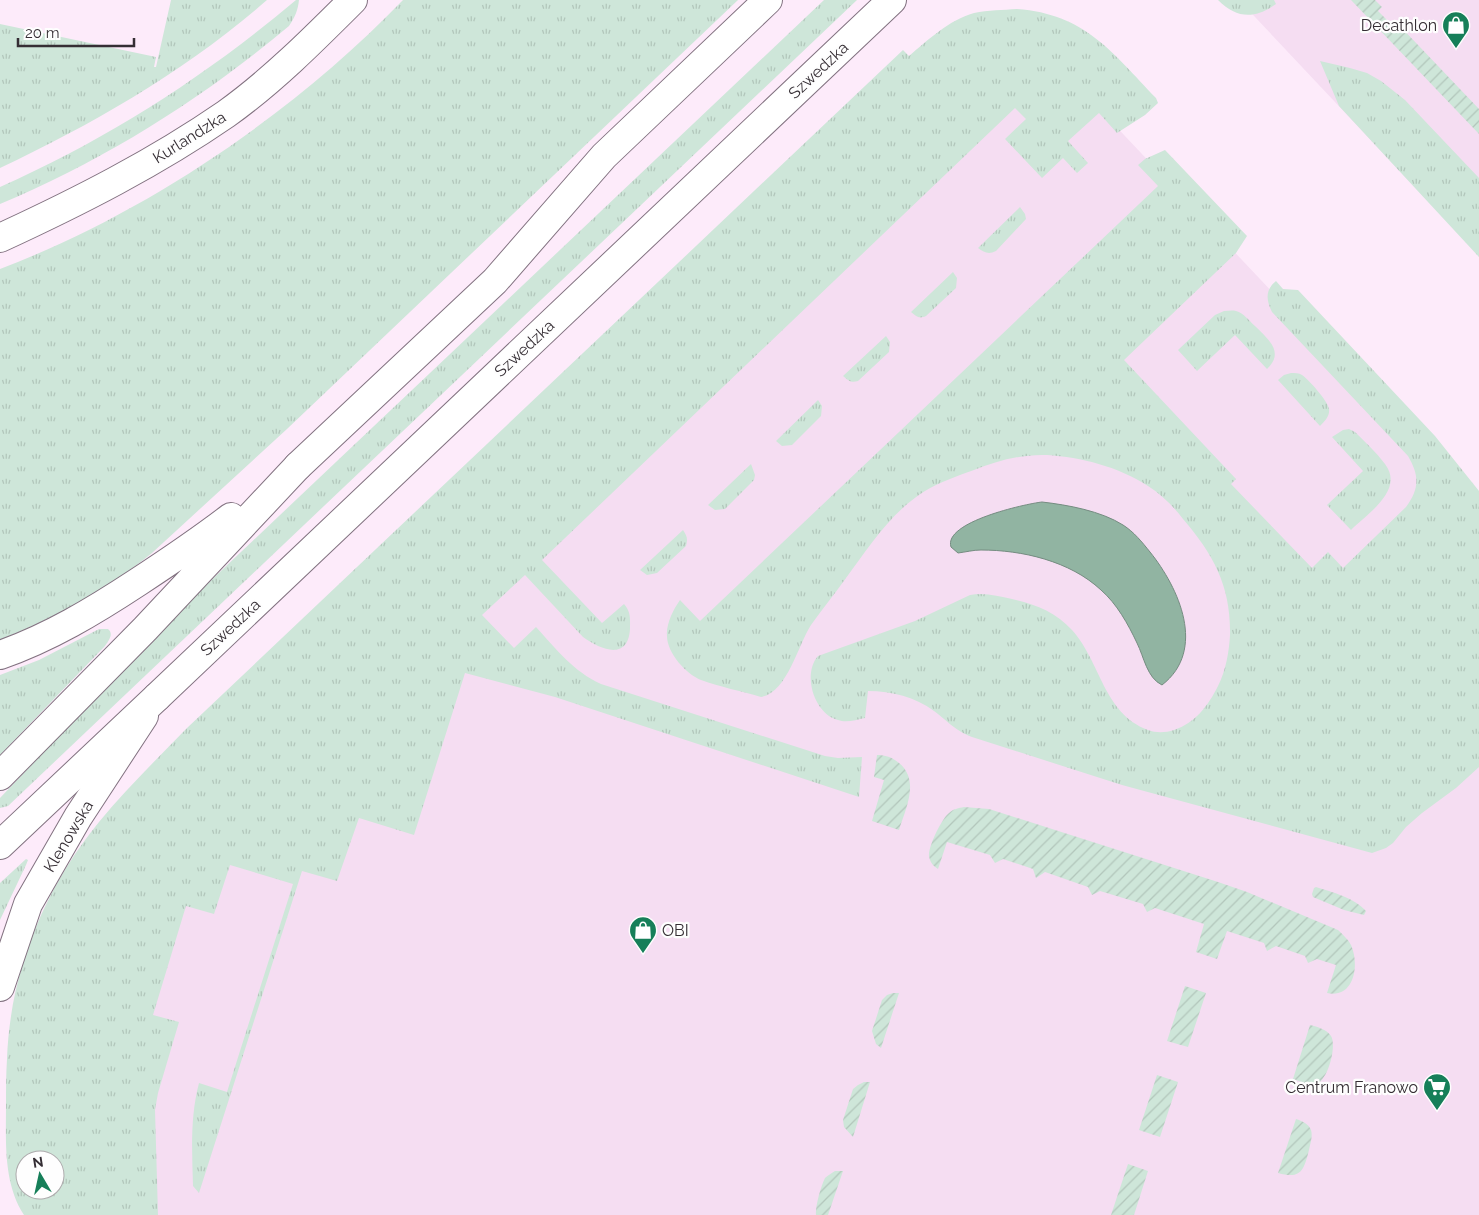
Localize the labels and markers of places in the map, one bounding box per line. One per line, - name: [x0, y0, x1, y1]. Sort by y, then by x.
- shop icon: Decathlon: [1441, 10, 1471, 49]
- place label: Decathlon: [1361, 16, 1437, 35]
- shop icon: OBI: [628, 915, 658, 954]
- place label: OBI: [662, 921, 689, 940]
- supermarket icon: Centrum Franowo: [1422, 1072, 1452, 1111]
- place label: Centrum Franowo: [1285, 1078, 1418, 1097]

